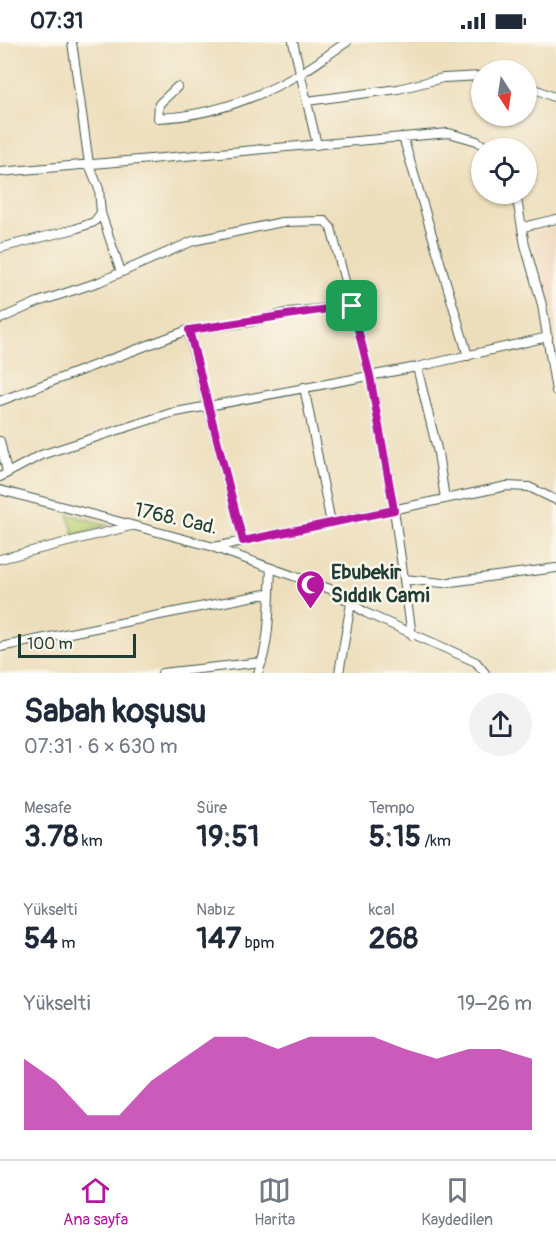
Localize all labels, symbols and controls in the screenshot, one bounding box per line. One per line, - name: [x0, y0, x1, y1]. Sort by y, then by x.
- text: 07:31: [30, 7, 83, 35]
- north arrow: [471, 60, 537, 126]
- map controls: [471, 60, 537, 204]
- button: locate: [471, 138, 537, 204]
- pin: [326, 280, 377, 331]
- icon: arrive: [335, 289, 368, 322]
- street label: 1768. Cad.: [132, 497, 220, 540]
- place label: Ebubekir Sıddık Cami: [331, 560, 430, 608]
- mosque icon: Ebubekir Sıddık Cami: [294, 568, 326, 610]
- scale bar: [18, 631, 136, 658]
- text: 100 m: [27, 634, 73, 654]
- text: Sabah koşusu: [24, 691, 206, 732]
- button: share: [469, 693, 532, 756]
- text: 07:31 · 6 × 630 m: [24, 734, 178, 759]
- text: Mesafe: [24, 798, 71, 818]
- text: Süre: [196, 798, 227, 818]
- text: Tempo: [369, 798, 415, 818]
- text: 3.78: [24, 818, 78, 855]
- text: 19:51: [196, 818, 260, 855]
- text: 5:15: [369, 818, 421, 855]
- text: km: [78, 831, 103, 851]
- text: /km: [421, 831, 451, 851]
- text: Yükselti: [24, 900, 77, 920]
- text: Nabız: [196, 900, 235, 920]
- text: kcal: [369, 900, 395, 920]
- text: 54: [24, 920, 58, 957]
- text: 147: [196, 920, 241, 957]
- text: 268: [369, 920, 418, 957]
- text: m: [58, 933, 75, 953]
- text: bpm: [241, 933, 274, 953]
- text: Yükselti: [24, 991, 91, 1016]
- text: 19–26 m: [457, 991, 532, 1016]
- tab: Ana sayfa: [63, 1174, 128, 1230]
- tab: Harita: [254, 1174, 295, 1230]
- tab: Kaydedilen: [421, 1174, 493, 1230]

